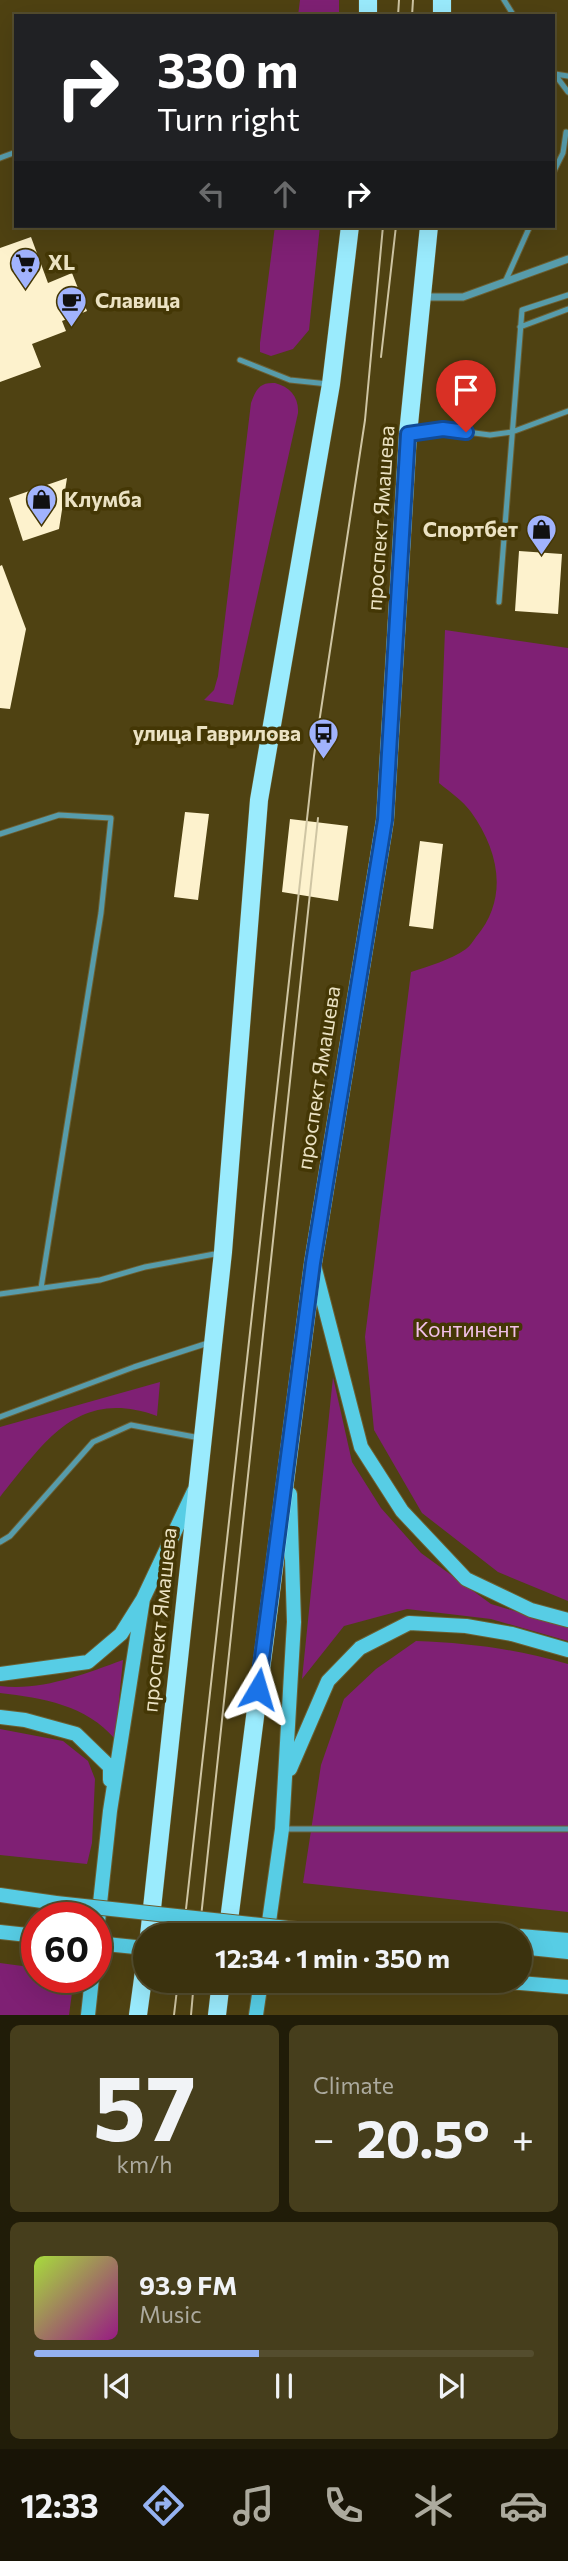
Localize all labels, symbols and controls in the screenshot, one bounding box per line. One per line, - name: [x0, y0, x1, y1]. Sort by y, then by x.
- text: 330 m: [157, 38, 298, 98]
- icon: right: [42, 42, 133, 133]
- text: Turn right: [157, 98, 300, 138]
- icon: left: [193, 175, 231, 213]
- icon: ahead: [266, 175, 304, 213]
- icon: right: [339, 175, 377, 213]
- supermarket icon: XL: [8, 246, 42, 290]
- place label: XL: [48, 249, 75, 274]
- cafe icon: Славица: [55, 284, 89, 328]
- place label: Славица: [95, 287, 180, 312]
- pin: [436, 360, 496, 432]
- icon: arrive: [447, 371, 485, 409]
- street label: проспект Ямашева: [361, 424, 398, 611]
- shop icon: Клумба: [24, 483, 58, 527]
- place label: Клумба: [64, 486, 142, 511]
- shop icon: Спортбет: [524, 513, 558, 557]
- place label: Спортбет: [423, 516, 518, 541]
- bus stop icon: улица Гаврилова: [307, 717, 341, 761]
- place label: улица Гаврилова: [133, 720, 301, 745]
- street label: проспект Ямашева: [291, 984, 344, 1171]
- park label: Континент: [415, 1316, 519, 1341]
- street label: проспект Ямашева: [136, 1526, 181, 1714]
- position arrow: [221, 1652, 295, 1726]
- speed limit sign: 60: [21, 1902, 112, 1993]
- text: 12:34 · 1 min · 350 m: [215, 1942, 450, 1973]
- text: 57: [93, 2048, 196, 2160]
- text: Climate: [313, 2071, 394, 2099]
- text: 20.5°: [356, 2105, 490, 2169]
- text: −: [313, 2114, 335, 2161]
- text: +: [512, 2114, 534, 2161]
- text: km/h: [117, 2150, 172, 2178]
- text: 93.9 FM: [139, 2269, 237, 2300]
- text: Music: [139, 2300, 202, 2328]
- icon: previous: [98, 2367, 136, 2405]
- icon: pause: [265, 2367, 303, 2405]
- icon: next: [432, 2367, 470, 2405]
- icon: directions: [139, 2481, 188, 2530]
- icon: music: [229, 2481, 278, 2530]
- icon: phone: [319, 2481, 368, 2530]
- icon: climate: [409, 2481, 458, 2530]
- icon: car: [499, 2481, 548, 2530]
- text: 12:33: [20, 2485, 99, 2525]

